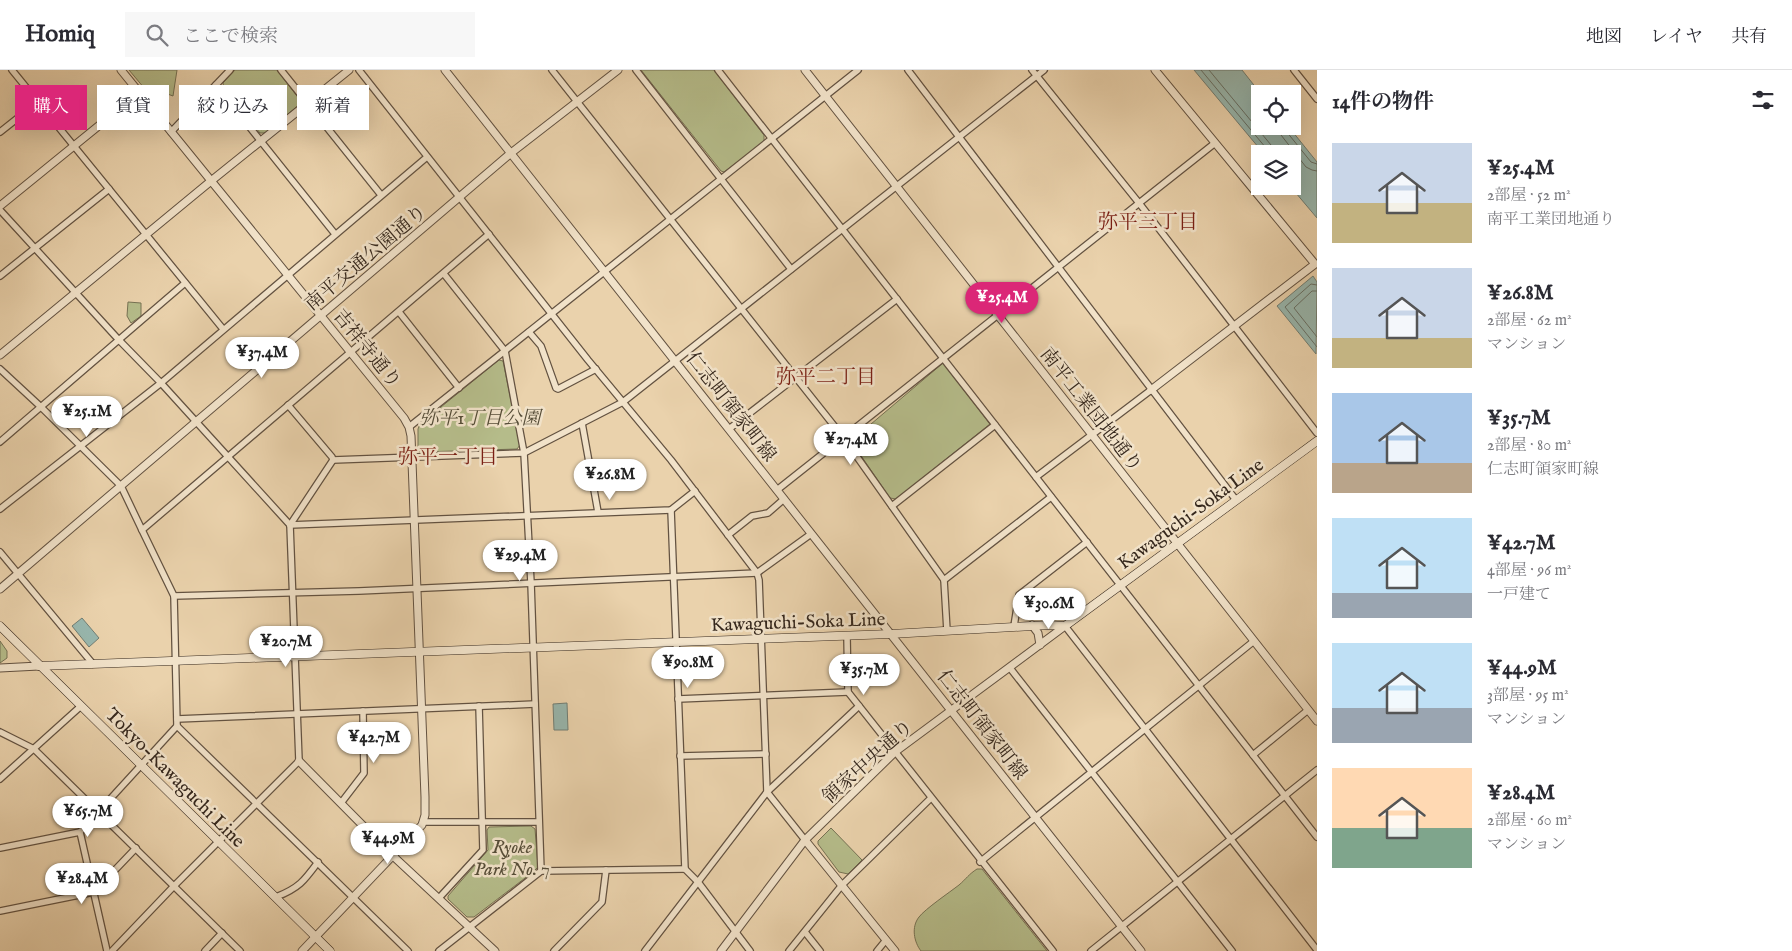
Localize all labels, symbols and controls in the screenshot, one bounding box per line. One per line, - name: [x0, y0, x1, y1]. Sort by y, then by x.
- search box: [125, 12, 475, 57]
- text: Homiq: [25, 19, 95, 50]
- icon: search: [143, 21, 171, 49]
- text: ここで検索: [183, 25, 278, 49]
- text: 地図: [1586, 26, 1622, 49]
- text: レイヤ: [1650, 26, 1703, 49]
- text: 共有: [1731, 26, 1767, 49]
- chip: 購入: [15, 85, 87, 130]
- chip: 賃貸: [97, 85, 169, 130]
- chip: 絞り込み: [179, 85, 287, 130]
- chip: 新着: [297, 85, 369, 130]
- map controls: [1251, 85, 1301, 195]
- button: locate: [1251, 85, 1301, 135]
- icon: filters: [1749, 86, 1777, 114]
- text: 14件の物件: [1332, 89, 1434, 116]
- button: layers: [1251, 145, 1301, 195]
- text: ¥25.4M: [1487, 155, 1554, 182]
- icon: home: [1372, 163, 1432, 223]
- text: 2部屋 · 52 m²: [1487, 186, 1571, 206]
- street label: 南平交通公園通り: [300, 200, 432, 317]
- district label: 弥平三丁目: [1098, 210, 1198, 235]
- text: 南平工業団地通り: [1487, 210, 1615, 230]
- text: ¥26.8M: [1487, 280, 1554, 307]
- pin: ¥25.4M: [961, 282, 1043, 324]
- text: ¥25.4M: [976, 288, 1028, 308]
- icon: home: [1372, 288, 1432, 348]
- street label: 吉祥寺通り: [327, 305, 406, 394]
- text: 2部屋 · 62 m²: [1487, 311, 1572, 331]
- text: マンション: [1487, 335, 1566, 355]
- pin: ¥37.4M: [221, 336, 303, 379]
- text: ¥37.4M: [236, 343, 288, 363]
- street label: 南平工業団地通り: [1034, 343, 1147, 478]
- street label: 仁志町領家町線: [680, 347, 781, 467]
- district label: 弥平二丁目: [776, 365, 876, 390]
- pin: ¥25.1M: [46, 396, 128, 438]
- text: ¥25.1M: [62, 402, 112, 422]
- text: ¥35.7M: [1487, 405, 1551, 432]
- park label: 弥平1丁目公園: [420, 407, 543, 431]
- icon: home: [1372, 413, 1432, 473]
- pin: ¥27.4M: [810, 424, 892, 466]
- text: ¥27.4M: [825, 430, 877, 450]
- text: 2部屋 · 80 m²: [1487, 436, 1571, 456]
- district label: 弥平一丁目: [398, 445, 498, 470]
- street label: Kawaguchi-Soka Line: [1114, 453, 1269, 576]
- pin: ¥26.8M: [569, 458, 651, 501]
- text: 仁志町領家町線: [1487, 460, 1599, 480]
- text: ¥26.8M: [585, 465, 635, 485]
- text: ¥42.7M: [1487, 530, 1555, 557]
- icon: home: [1372, 538, 1432, 598]
- pin: ¥29.4M: [479, 540, 561, 582]
- text: ¥29.4M: [494, 546, 546, 566]
- text: 4部屋 · 96 m²: [1487, 561, 1571, 581]
- text: 一戸建て: [1487, 585, 1551, 605]
- pin: ¥30.6M: [1008, 588, 1090, 630]
- text: ¥30.6M: [1024, 594, 1074, 614]
- street label: Kawaguchi-Soka Line: [710, 608, 886, 638]
- pin: ¥20.7M: [245, 626, 327, 668]
- text: ¥20.7M: [260, 632, 312, 652]
- pin: ¥90.8M: [647, 646, 729, 689]
- text: ¥90.8M: [662, 653, 714, 673]
- pin: ¥35.7M: [823, 654, 905, 696]
- text: ¥44.9M: [1487, 655, 1557, 682]
- text: ¥35.7M: [840, 660, 888, 680]
- icon: home: [1372, 663, 1432, 723]
- street label: 仁志町領家町線: [931, 665, 1032, 785]
- text: 3部屋 · 95 m²: [1487, 686, 1569, 706]
- street label: Tokyo-Kawaguchi Line: [100, 703, 250, 854]
- text: マンション: [1487, 710, 1566, 730]
- street label: 領家中央通り: [818, 715, 919, 810]
- pin: ¥42.7M: [333, 722, 415, 764]
- text: ¥42.7M: [348, 728, 400, 748]
- text: ¥28.4M: [1487, 780, 1555, 807]
- icon: home: [1372, 788, 1432, 848]
- pin: ¥65.7M: [47, 796, 129, 838]
- text: ¥65.7M: [63, 802, 113, 822]
- text: 2部屋 · 60 m²: [1487, 811, 1572, 831]
- pin: ¥44.9M: [347, 822, 429, 865]
- text: ¥44.9M: [361, 829, 415, 849]
- text: マンション: [1487, 835, 1566, 855]
- park label: Ryoke Park No. 7: [474, 836, 550, 882]
- pin: ¥28.4M: [41, 862, 123, 905]
- text: ¥28.4M: [56, 869, 108, 889]

